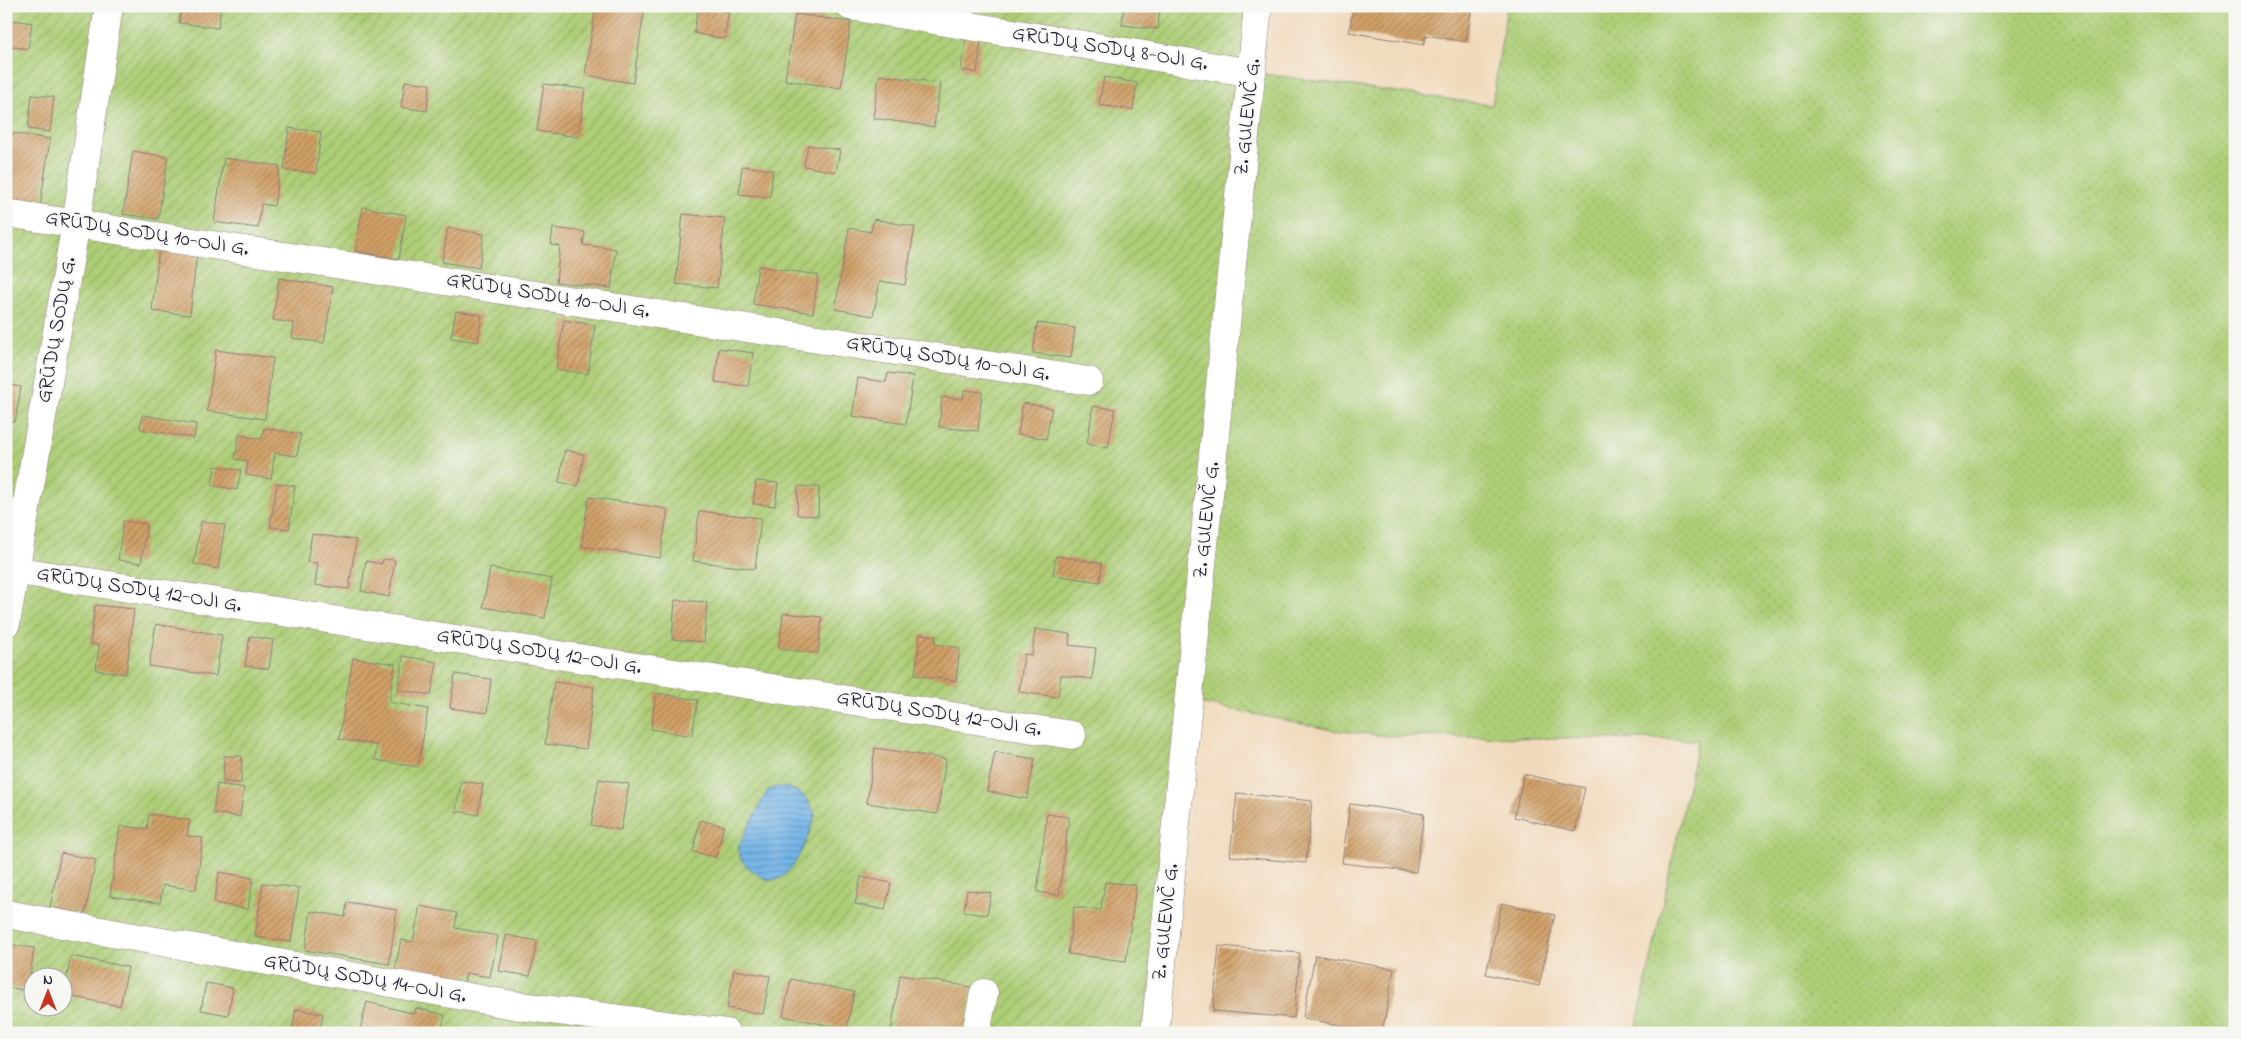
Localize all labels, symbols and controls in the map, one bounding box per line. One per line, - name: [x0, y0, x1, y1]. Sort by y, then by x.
- street label: GRŪDŲ SODŲ 8-OJI G.: [1010, 19, 1210, 79]
- street label: Z. GULEVIČ G.: [1227, 57, 1269, 177]
- street label: GRŪDŲ SODŲ 10-OJI G.: [43, 203, 251, 265]
- street label: GRŪDŲ SODŲ G.: [29, 255, 85, 405]
- street label: GRŪDŲ SODŲ 10-OJI G.: [444, 265, 652, 327]
- street label: GRŪDŲ SODŲ 10-OJI G.: [844, 328, 1052, 390]
- street label: Z. GULEVIČ G.: [1186, 460, 1228, 580]
- street label: GRŪDŲ SODŲ 12-OJI G.: [34, 559, 244, 621]
- street label: GRŪDŲ SODŲ 12-OJI G.: [434, 621, 644, 683]
- street label: GRŪDŲ SODŲ 12-OJI G.: [834, 683, 1044, 745]
- street label: Z. GULEVIČ G.: [1145, 862, 1187, 982]
- street label: GRŪDŲ SODŲ 14-OJI G.: [261, 946, 469, 1012]
- north arrow: [22, 966, 72, 1016]
- text: N: [43, 970, 53, 991]

